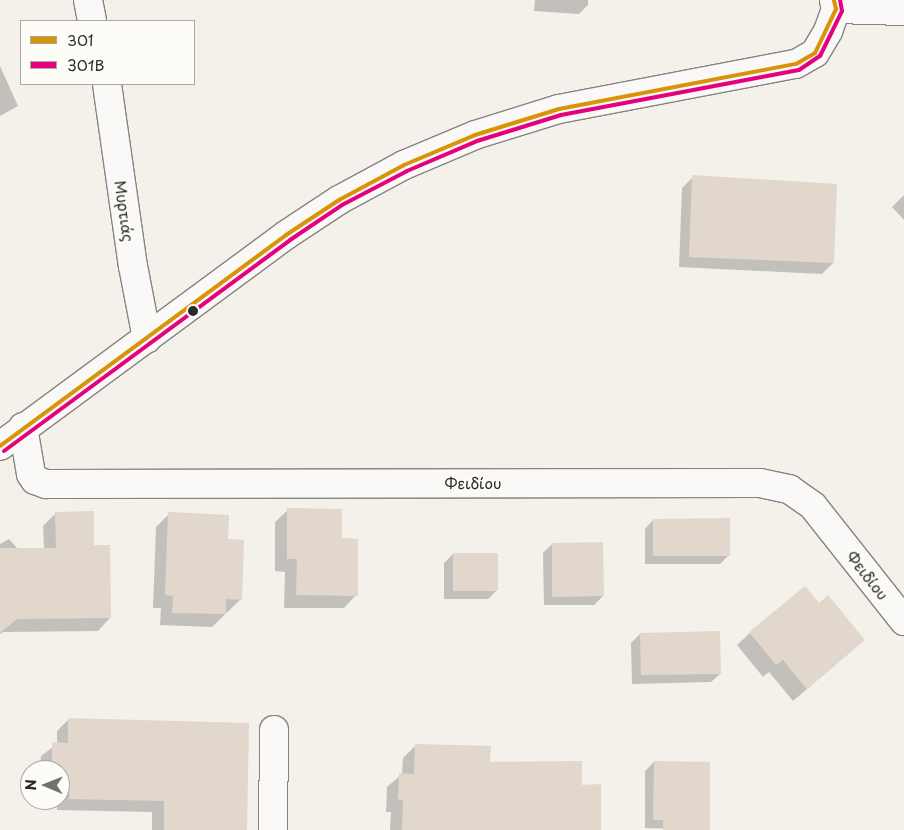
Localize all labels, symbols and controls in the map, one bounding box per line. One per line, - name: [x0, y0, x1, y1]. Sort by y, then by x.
- legend: [20, 20, 195, 85]
- text: 301: [67, 28, 94, 51]
- text: 301B: [67, 53, 104, 76]
- street label: Μυρτιάς: [112, 179, 138, 243]
- unlabelled marker: [188, 306, 198, 316]
- street label: Φειδίου: [445, 474, 501, 492]
- street label: Φειδίου: [843, 547, 893, 603]
- north arrow: [20, 760, 70, 810]
- text: N: [20, 779, 41, 790]

